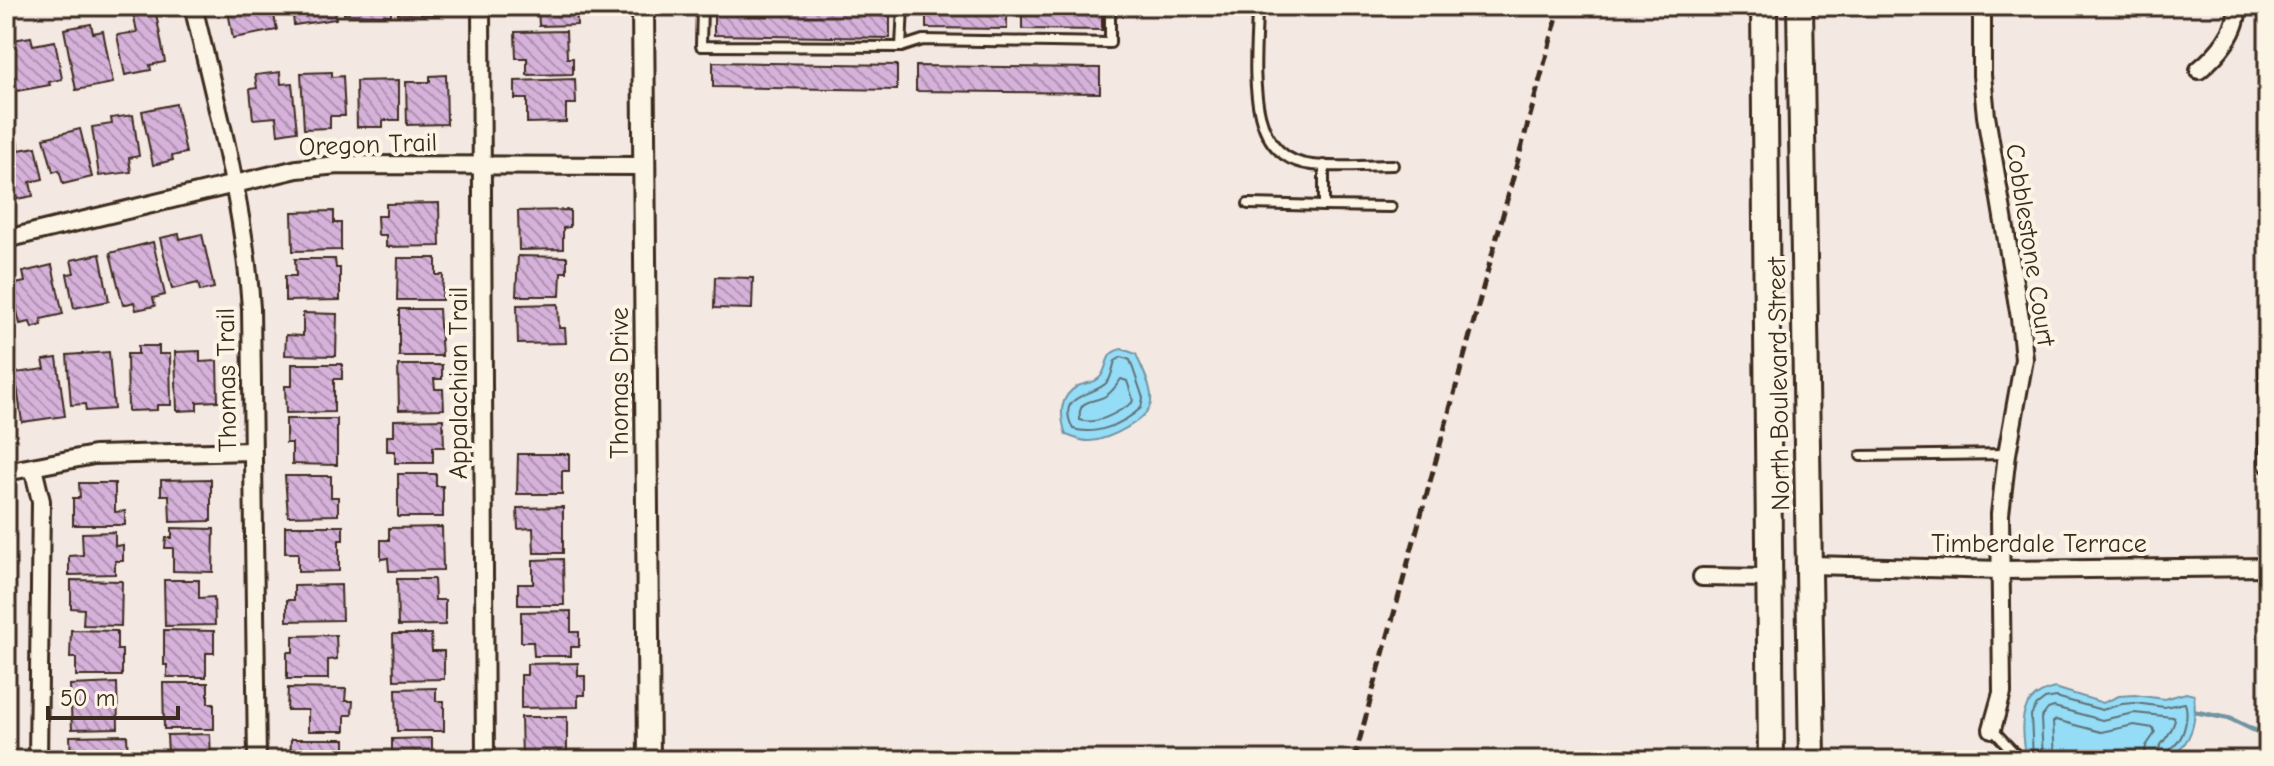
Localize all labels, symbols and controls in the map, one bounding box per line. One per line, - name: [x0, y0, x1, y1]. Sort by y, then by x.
- street label: Oregon Trail: [298, 128, 438, 162]
- street label: Cobblestone Court: [1999, 142, 2061, 350]
- street label: North Boulevard Street: [1762, 255, 1796, 511]
- street label: Appalachian Trail: [444, 287, 474, 479]
- street label: Thomas Drive: [605, 307, 635, 459]
- street label: Thomas Trail: [211, 308, 243, 452]
- street label: Timberdale Terrace: [1931, 529, 2147, 559]
- scale bar: [48, 670, 178, 720]
- text: 50 m: [60, 684, 116, 712]

